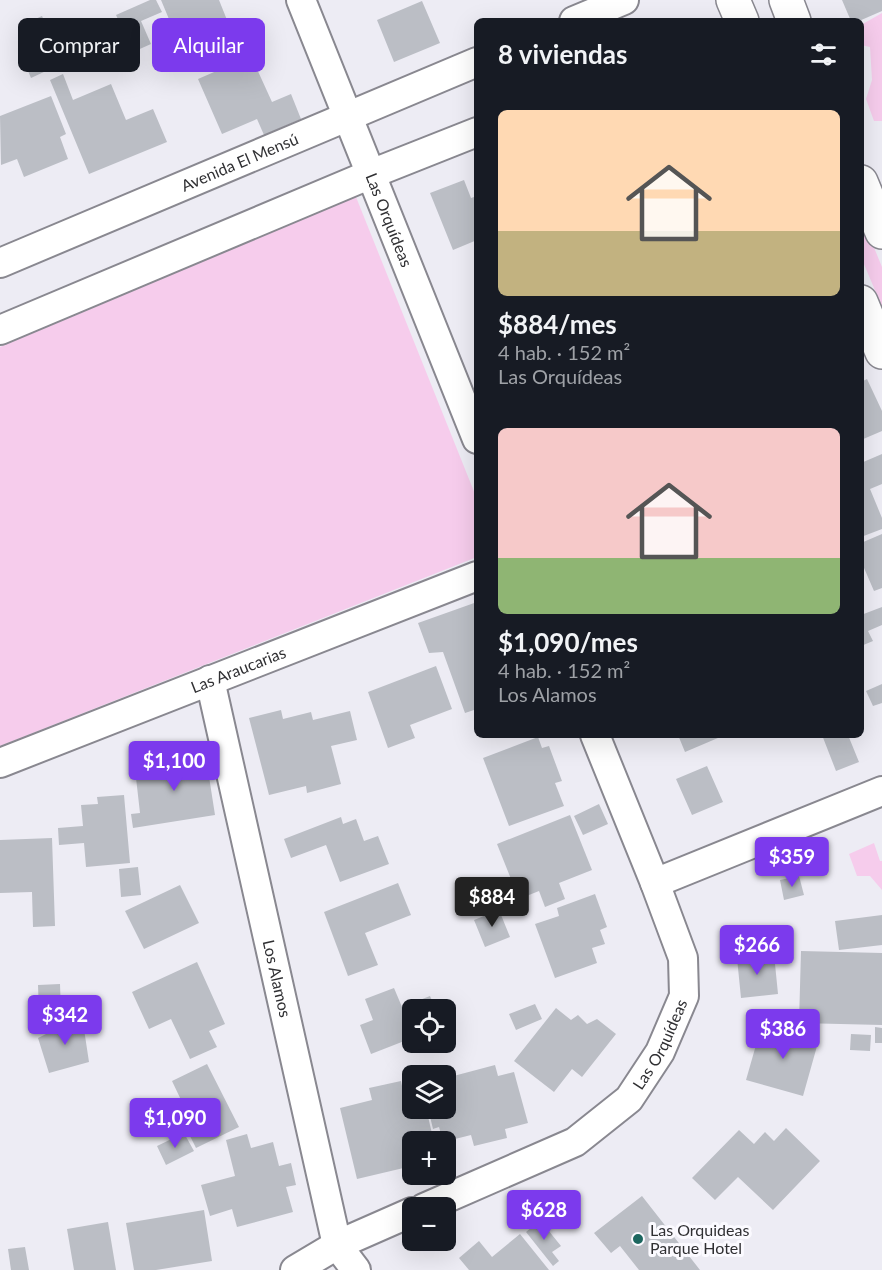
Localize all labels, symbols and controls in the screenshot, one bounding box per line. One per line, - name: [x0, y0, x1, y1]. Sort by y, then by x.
- chip: Comprar: [18, 18, 140, 72]
- chip: Alquilar: [152, 18, 265, 72]
- text: 8 viviendas: [498, 38, 627, 70]
- icon: filters: [807, 38, 840, 71]
- street label: Avenida El Mensú: [178, 128, 301, 195]
- icon: home: [615, 149, 723, 257]
- street label: Las Orquídeas: [362, 170, 417, 270]
- text: $884/mes: [498, 308, 617, 340]
- text: 4 hab. · 152 m²: [498, 340, 630, 364]
- text: Las Orquídeas: [498, 364, 622, 388]
- icon: home: [615, 467, 723, 575]
- text: $1,090/mes: [498, 626, 638, 658]
- street label: Las Araucarias: [188, 642, 288, 696]
- text: 4 hab. · 152 m²: [498, 658, 630, 682]
- text: Los Alamos: [498, 682, 597, 706]
- pin: $1,100: [125, 741, 223, 792]
- text: $1,100: [143, 748, 205, 772]
- pin: $359: [756, 837, 828, 888]
- text: $359: [769, 844, 815, 868]
- pin: $884: [456, 877, 528, 928]
- text: $884: [469, 884, 515, 908]
- pin: $266: [721, 925, 793, 976]
- text: $266: [734, 932, 780, 956]
- street label: Los Alamos: [260, 938, 296, 1019]
- pin: $342: [29, 995, 101, 1046]
- street label: Las Orquídeas: [628, 996, 691, 1093]
- map controls: [402, 999, 456, 1251]
- button: locate: [402, 999, 456, 1053]
- text: $342: [42, 1002, 88, 1026]
- pin: $386: [747, 1009, 819, 1060]
- text: $386: [760, 1016, 806, 1040]
- button: layers: [402, 1065, 456, 1119]
- pin: $1,090: [126, 1098, 224, 1149]
- text: $1,090: [144, 1105, 206, 1129]
- button: +: [402, 1131, 456, 1185]
- pin: $628: [508, 1190, 580, 1241]
- button: −: [402, 1197, 456, 1251]
- text: $628: [521, 1197, 567, 1221]
- place label: Las Orquideas Parque Hotel: [650, 1220, 749, 1257]
- marker: Las Orquideas Parque Hotel: [631, 1232, 645, 1246]

